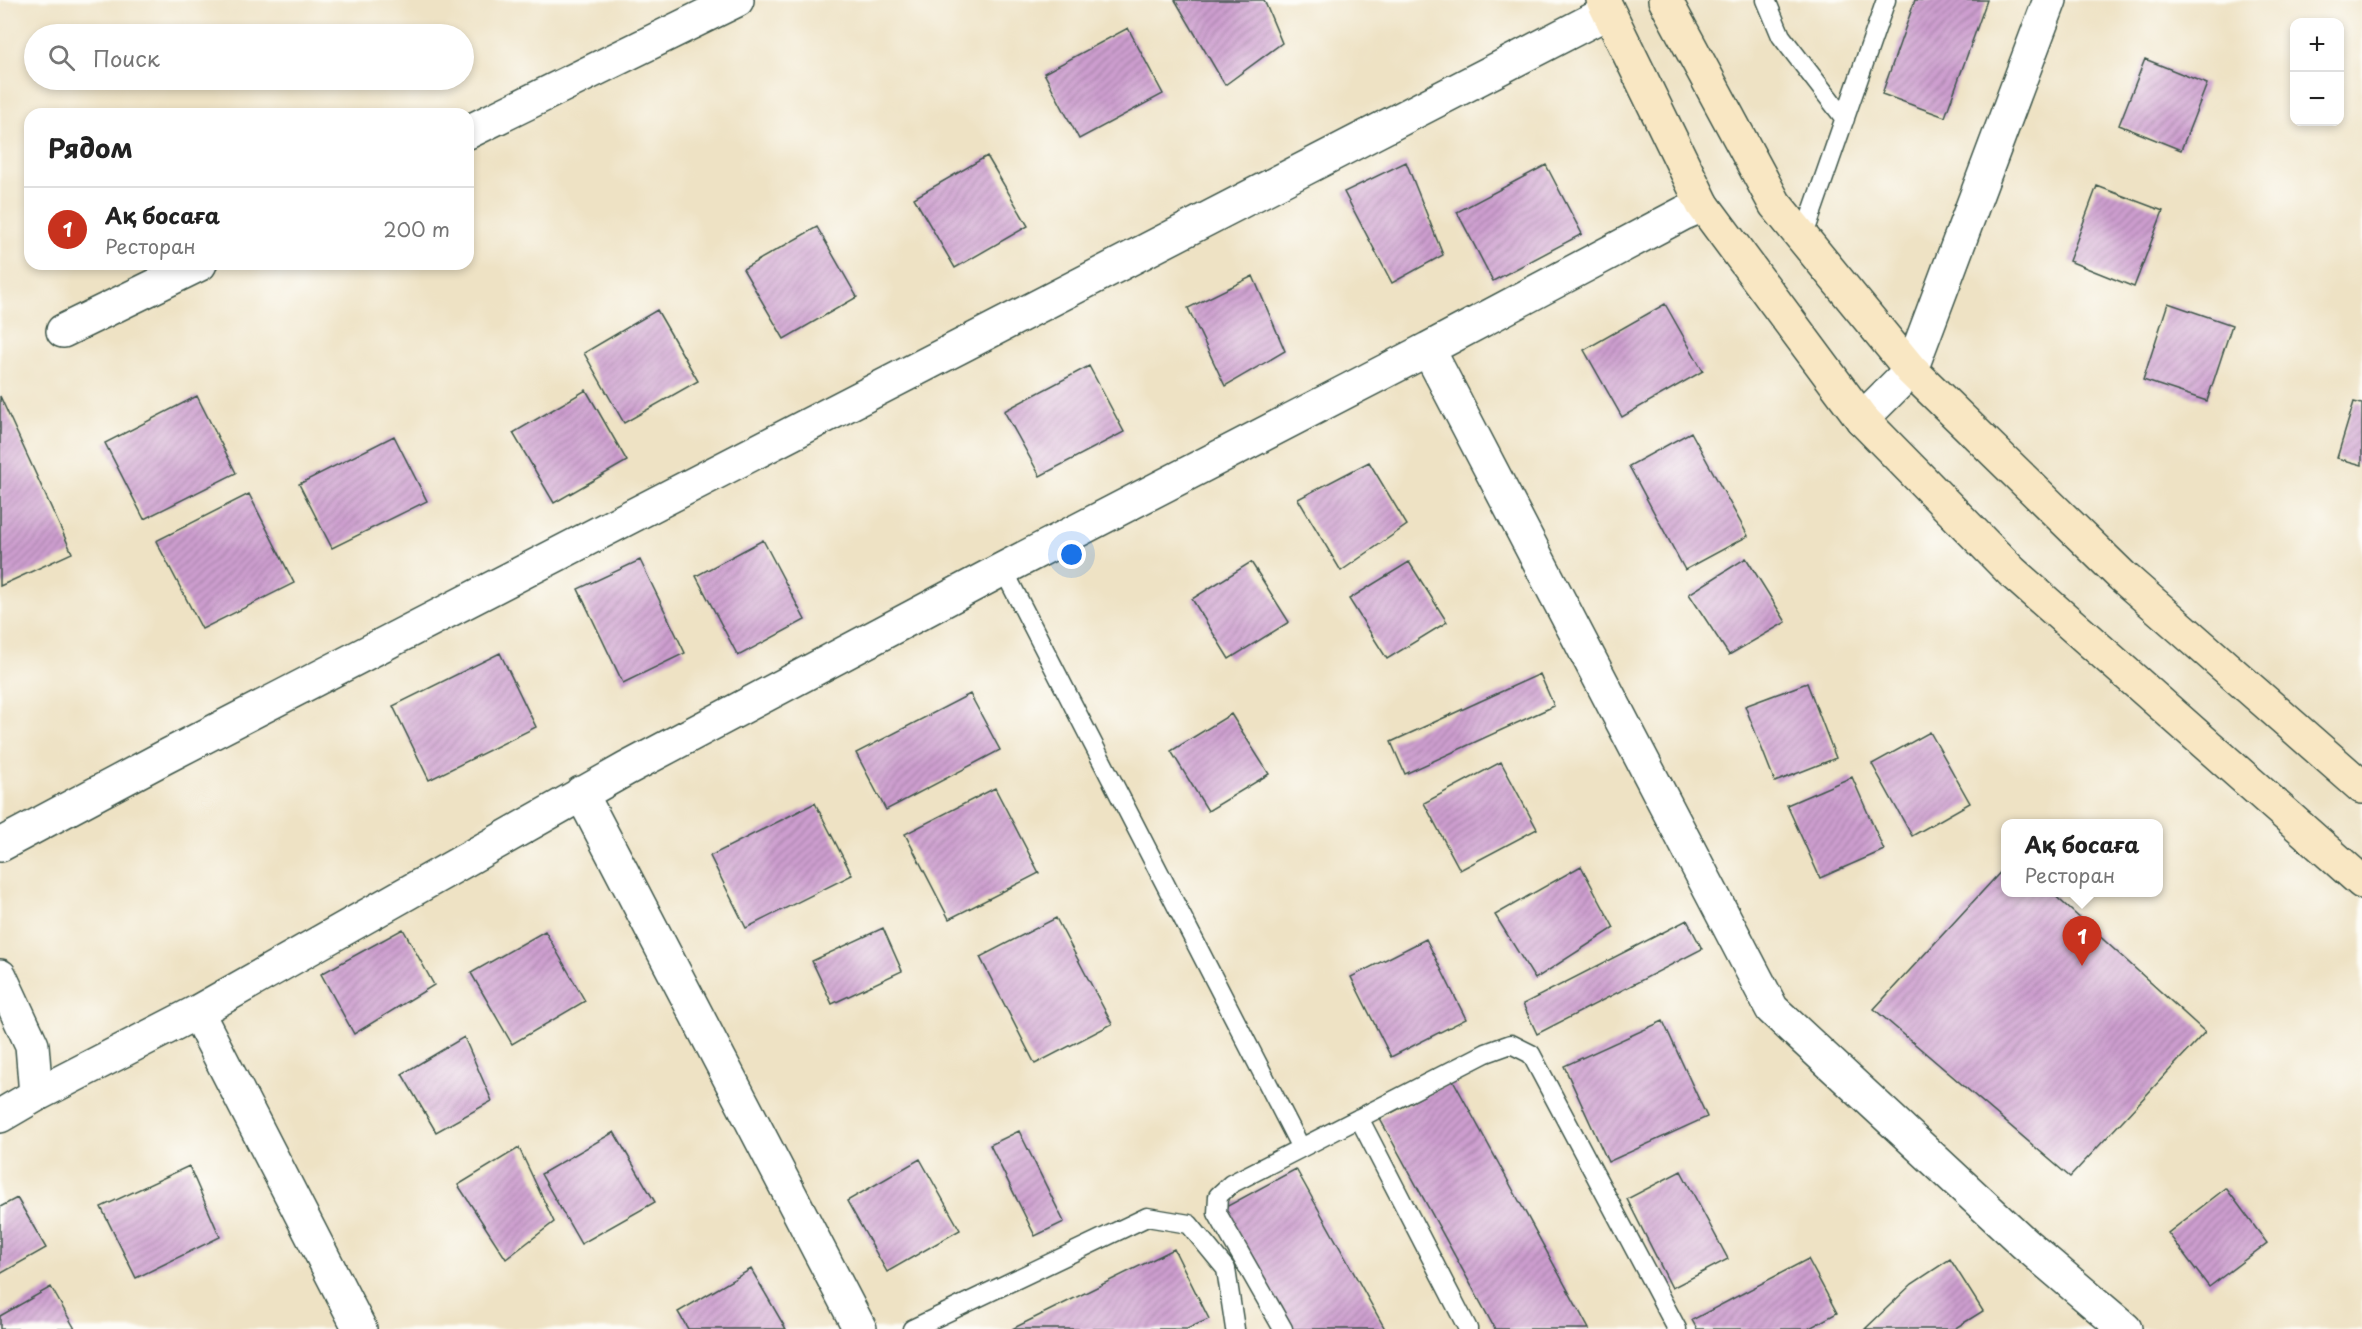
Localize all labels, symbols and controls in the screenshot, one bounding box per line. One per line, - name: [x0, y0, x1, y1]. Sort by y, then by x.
- map controls: [2290, 18, 2344, 126]
- button: +: [2290, 18, 2344, 72]
- search box: [24, 24, 474, 90]
- icon: search: [45, 41, 78, 74]
- text: Поиск: [93, 41, 160, 74]
- button: −: [2290, 72, 2344, 126]
- text: Рядом: [48, 128, 133, 167]
- text: Ақ босаға: [105, 198, 220, 231]
- text: 1: [63, 214, 72, 244]
- text: 200 m: [383, 214, 450, 244]
- text: Ресторан: [105, 231, 196, 261]
- your location: [1057, 540, 1086, 569]
- popup: [2001, 819, 2163, 897]
- text: Ақ босаға: [2024, 827, 2140, 860]
- text: Ресторан: [2024, 860, 2115, 890]
- pin: 1: [2062, 916, 2102, 966]

